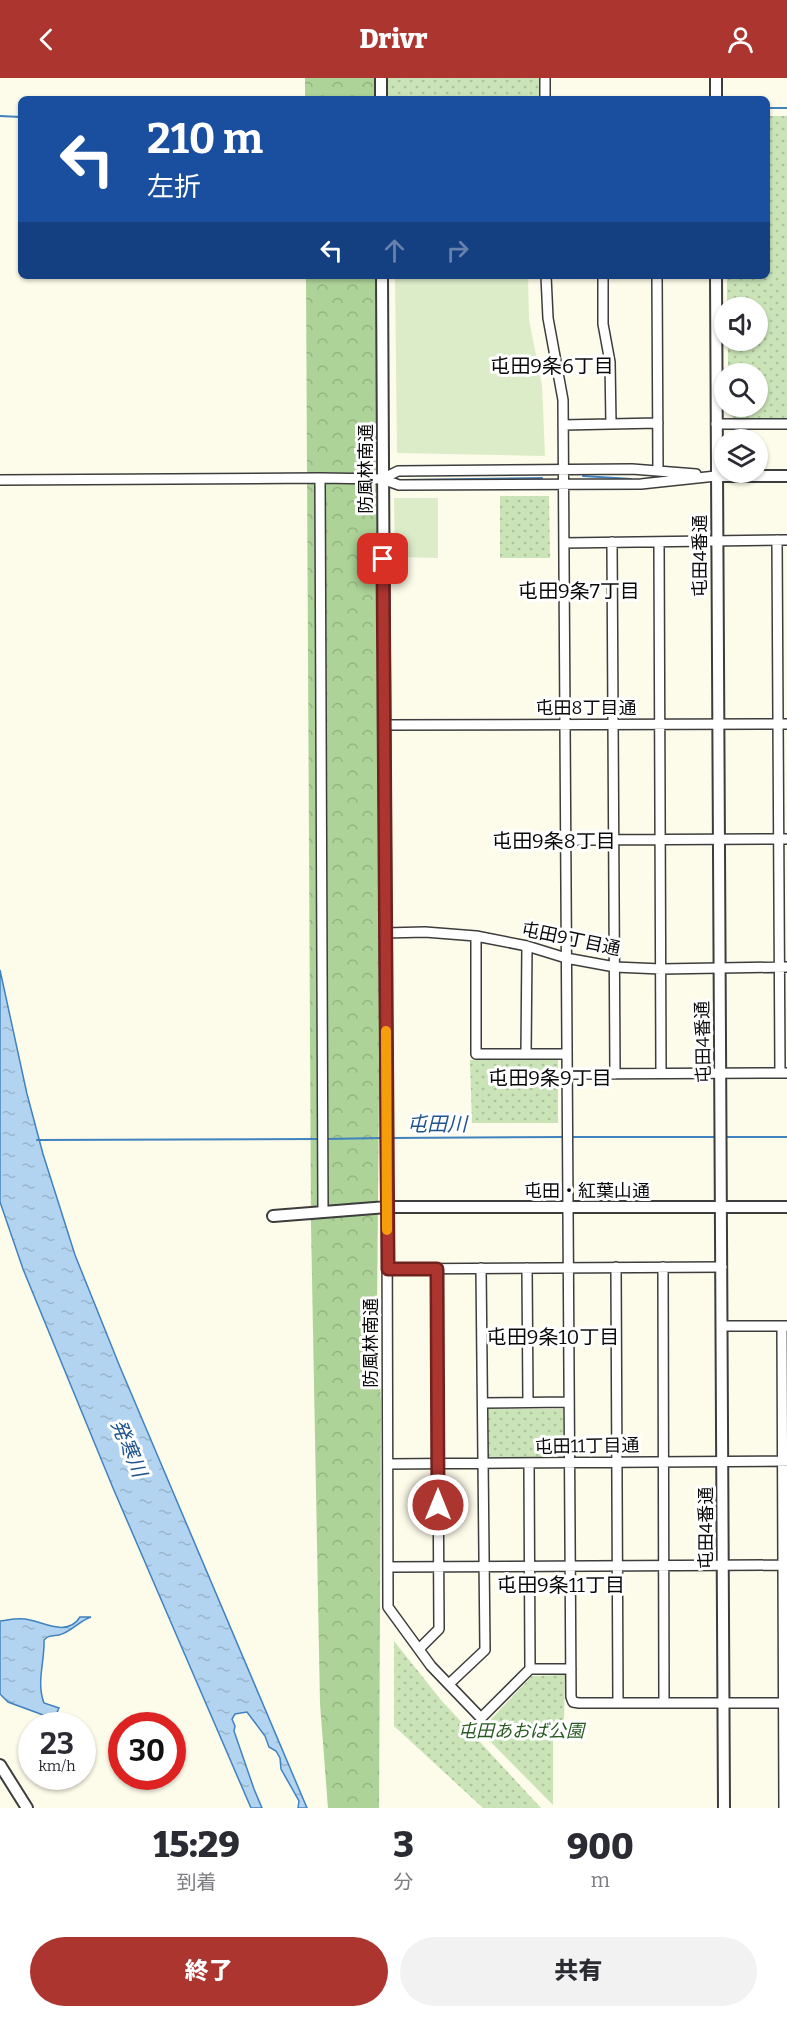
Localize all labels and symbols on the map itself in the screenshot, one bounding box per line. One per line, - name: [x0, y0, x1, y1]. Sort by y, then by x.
- district label: 屯田9条6丁目: [490, 354, 614, 378]
- street label: 防風林南通: [355, 424, 377, 514]
- street label: 屯田4番通: [689, 515, 711, 597]
- pin: [357, 533, 408, 584]
- district label: 屯田9条7丁目: [518, 579, 640, 603]
- street label: 屯田8丁目通: [536, 697, 636, 719]
- district label: 屯田9条8丁目: [492, 829, 616, 853]
- street label: 屯田9丁目通: [520, 918, 622, 960]
- street label: 屯田4番通: [691, 1001, 715, 1083]
- district label: 屯田9条9丁目: [488, 1066, 612, 1090]
- water label: 屯田川: [407, 1112, 469, 1136]
- street label: 屯田・紅葉山通: [524, 1180, 650, 1202]
- street label: 防風林南通: [360, 1298, 382, 1388]
- district label: 屯田9条10丁目: [487, 1325, 619, 1349]
- water label: 発寒川: [106, 1416, 153, 1482]
- street label: 屯田11丁目通: [535, 1434, 639, 1458]
- position arrow: [406, 1473, 470, 1537]
- street label: 屯田4番通: [695, 1487, 717, 1569]
- district label: 屯田9条11丁目: [497, 1573, 625, 1597]
- speed limit sign: 30: [108, 1712, 186, 1790]
- park label: 屯田あおば公園: [458, 1720, 587, 1742]

